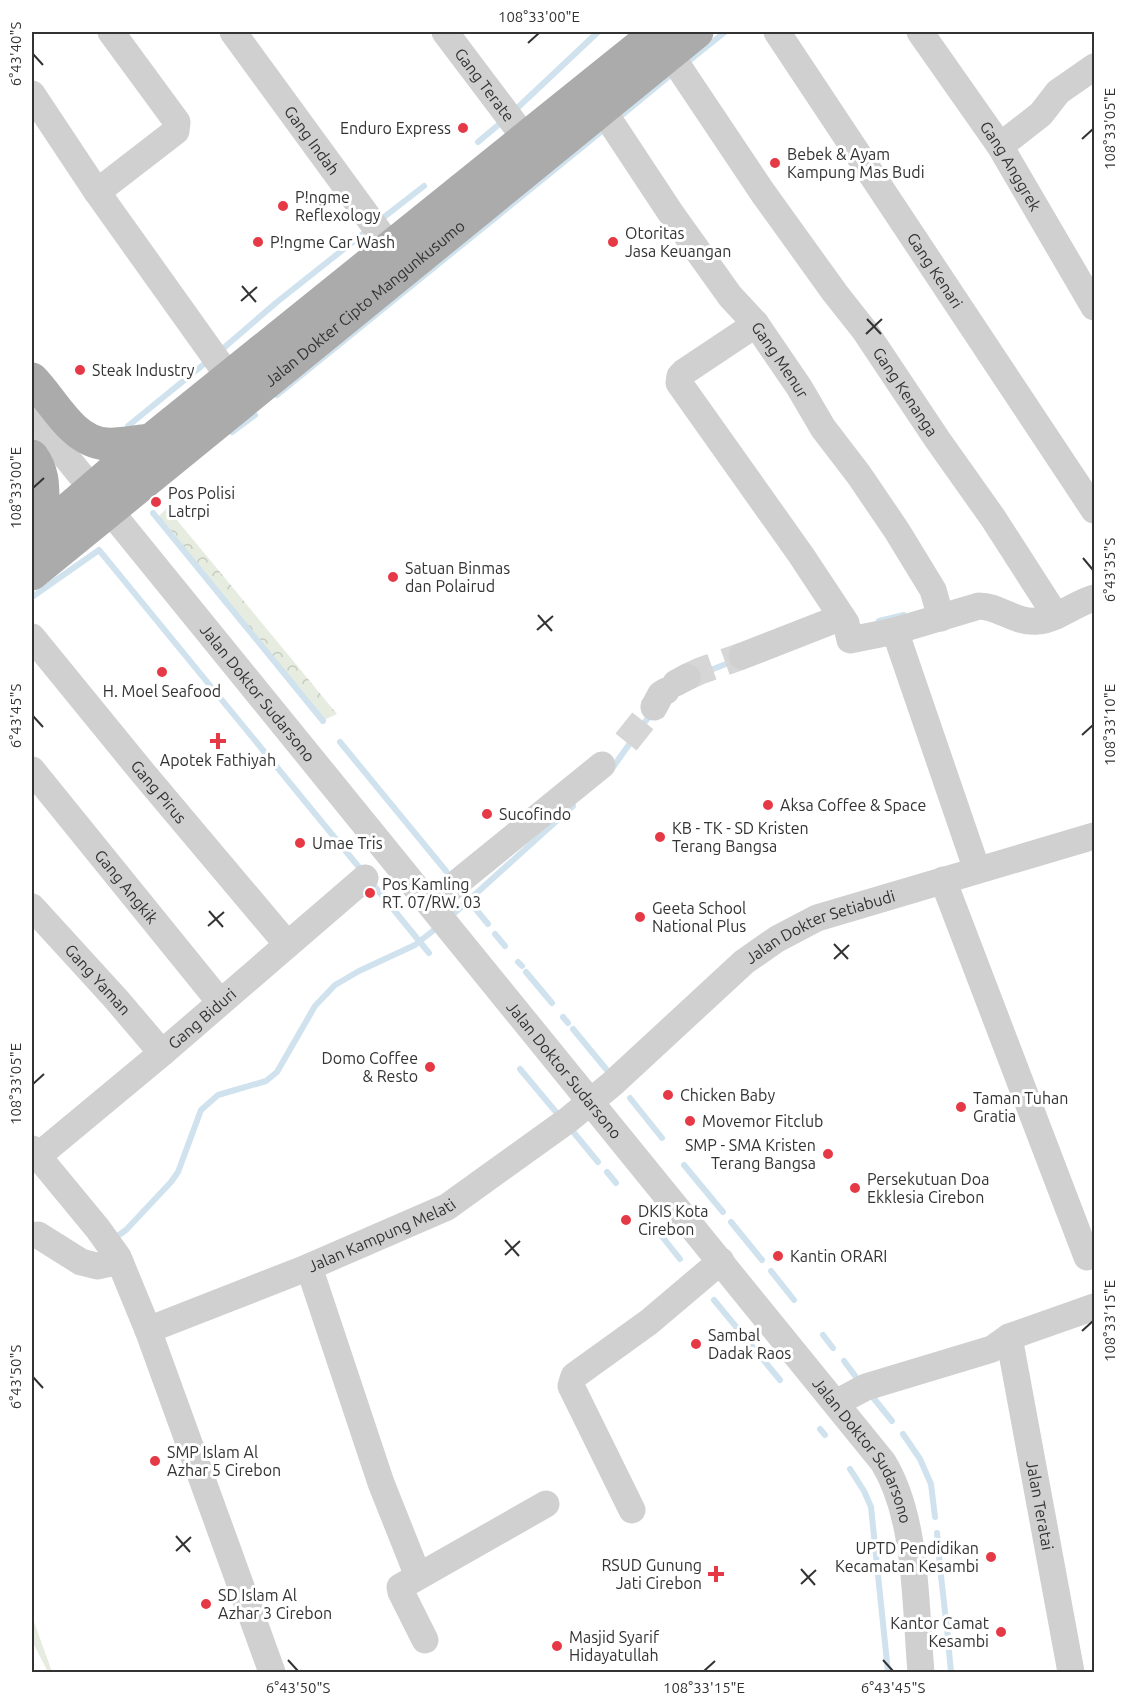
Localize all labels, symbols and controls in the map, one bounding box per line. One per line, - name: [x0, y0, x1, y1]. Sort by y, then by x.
- text: 108°33'00"E: [498, 8, 580, 25]
- text: 6°43'40"S: [7, 22, 24, 86]
- street label: Gang Terate: [451, 44, 518, 125]
- text: 108°33'05"E: [1101, 88, 1118, 170]
- street label: Gang Indah: [281, 102, 343, 178]
- street label: Gang Anggrek: [976, 118, 1045, 214]
- place label: Enduro Express: [340, 119, 451, 137]
- marker: Enduro Express: [456, 121, 470, 135]
- place label: Bebek & Ayam Kampung Mas Budi: [787, 145, 925, 181]
- marker: Bebek & Ayam Kampung Mas Budi: [768, 156, 782, 170]
- place label: P!ngme Reflexology: [295, 188, 381, 224]
- marker: P!ngme Reflexology: [276, 199, 290, 213]
- street label: Jalan Dokter Cipto Mangunkusumo: [261, 216, 468, 390]
- place label: Otoritas Jasa Keuangan: [625, 224, 731, 260]
- street label: Gang Kenari: [904, 229, 966, 311]
- place label: P!ngme Car Wash: [270, 233, 395, 251]
- marker: P!ngme Car Wash: [251, 235, 265, 249]
- marker: Otoritas Jasa Keuangan: [606, 235, 620, 249]
- street label: Gang Menur: [748, 318, 812, 401]
- street label: Gang Kenanga: [869, 344, 942, 440]
- place label: Steak Industry: [92, 361, 195, 379]
- marker: Steak Industry: [73, 363, 87, 377]
- text: 108°33'00"E: [7, 447, 24, 529]
- place label: Pos Polisi Latrpi: [168, 484, 235, 520]
- marker: Pos Polisi Latrpi: [149, 495, 163, 509]
- text: 6°43'35"S: [1101, 538, 1118, 602]
- place label: Satuan Binmas dan Polairud: [405, 559, 510, 595]
- marker: Satuan Binmas dan Polairud: [386, 570, 400, 584]
- street label: Jalan Doktor Sudarsono: [197, 621, 319, 765]
- marker: H. Moel Seafood: [155, 665, 169, 679]
- place label: H. Moel Seafood: [103, 682, 221, 700]
- text: 6°43'45"S: [7, 684, 24, 748]
- text: 108°33'10"E: [1101, 684, 1118, 766]
- marker: Apotek Fathiyah: [211, 734, 225, 748]
- place label: Apotek Fathiyah: [160, 751, 276, 769]
- street label: Gang Pirus: [127, 757, 190, 827]
- place label: Aksa Coffee & Space: [780, 796, 926, 814]
- marker: Aksa Coffee & Space: [761, 798, 775, 812]
- place label: Sucofindo: [499, 805, 571, 823]
- marker: Sucofindo: [480, 807, 494, 821]
- place label: KB - TK - SD Kristen Terang Bangsa: [672, 819, 809, 855]
- marker: KB - TK - SD Kristen Terang Bangsa: [653, 830, 667, 844]
- place label: Umae Tris: [312, 834, 383, 852]
- marker: Umae Tris: [293, 836, 307, 850]
- street label: Gang Angkik: [91, 846, 162, 927]
- place label: Pos Kamling RT. 07/RW. 03: [382, 875, 481, 911]
- marker: Pos Kamling RT. 07/RW. 03: [363, 886, 377, 900]
- street label: Jalan Dokter Setiabudi: [742, 886, 897, 967]
- place label: Geeta School National Plus: [652, 899, 746, 935]
- marker: Geeta School National Plus: [633, 910, 647, 924]
- street label: Gang Yaman: [61, 940, 134, 1018]
- street label: Gang Biduri: [165, 984, 239, 1053]
- street label: Jalan Doktor Sudarsono: [503, 998, 625, 1142]
- text: 108°33'05"E: [7, 1043, 24, 1125]
- place label: Domo Coffee & Resto: [322, 1049, 418, 1085]
- marker: Domo Coffee & Resto: [423, 1060, 437, 1074]
- place label: Chicken Baby: [680, 1086, 775, 1104]
- marker: Chicken Baby: [661, 1088, 675, 1102]
- place label: Taman Tuhan Gratia: [973, 1089, 1068, 1125]
- marker: Taman Tuhan Gratia: [954, 1100, 968, 1114]
- place label: Movemor Fitclub: [702, 1112, 823, 1130]
- marker: Movemor Fitclub: [683, 1114, 697, 1128]
- place label: SMP - SMA Kristen Terang Bangsa: [685, 1136, 816, 1172]
- marker: SMP - SMA Kristen Terang Bangsa: [821, 1147, 835, 1161]
- place label: Persekutuan Doa Ekklesia Cirebon: [867, 1170, 989, 1206]
- marker: Persekutuan Doa Ekklesia Cirebon: [848, 1181, 862, 1195]
- street label: Jalan Kampung Melati: [305, 1195, 459, 1275]
- place label: DKIS Kota Cirebon: [638, 1202, 709, 1238]
- marker: DKIS Kota Cirebon: [619, 1213, 633, 1227]
- place label: Kantin ORARI: [790, 1247, 887, 1265]
- marker: Kantin ORARI: [771, 1249, 785, 1263]
- text: 108°33'15"E: [1101, 1280, 1118, 1362]
- place label: Sambal Dadak Raos: [708, 1326, 791, 1362]
- marker: Sambal Dadak Raos: [689, 1337, 703, 1351]
- text: 6°43'50"S: [7, 1345, 24, 1409]
- street label: Jalan Doktor Sudarsono: [809, 1374, 915, 1525]
- place label: SMP Islam Al Azhar 5 Cirebon: [167, 1443, 281, 1479]
- marker: SMP Islam Al Azhar 5 Cirebon: [148, 1454, 162, 1468]
- street label: Jalan Teratai: [1023, 1459, 1057, 1552]
- place label: UPTD Pendidikan Kecamatan Kesambi: [835, 1539, 979, 1575]
- marker: UPTD Pendidikan Kecamatan Kesambi: [984, 1550, 998, 1564]
- place label: RSUD Gunung Jati Cirebon: [601, 1556, 702, 1592]
- marker: RSUD Gunung Jati Cirebon: [707, 1565, 725, 1583]
- place label: SD Islam Al Azhar 3 Cirebon: [218, 1586, 332, 1622]
- marker: SD Islam Al Azhar 3 Cirebon: [199, 1597, 213, 1611]
- place label: Kantor Camat Kesambi: [890, 1614, 990, 1650]
- marker: Kantor Camat Kesambi: [994, 1625, 1008, 1639]
- place label: Masjid Syarif Hidayatullah: [569, 1628, 660, 1664]
- marker: Masjid Syarif Hidayatullah: [550, 1639, 564, 1653]
- text: 6°43'50"S: [266, 1679, 330, 1696]
- text: 108°33'15"E: [663, 1679, 745, 1696]
- text: 6°43'45"S: [861, 1679, 925, 1696]

